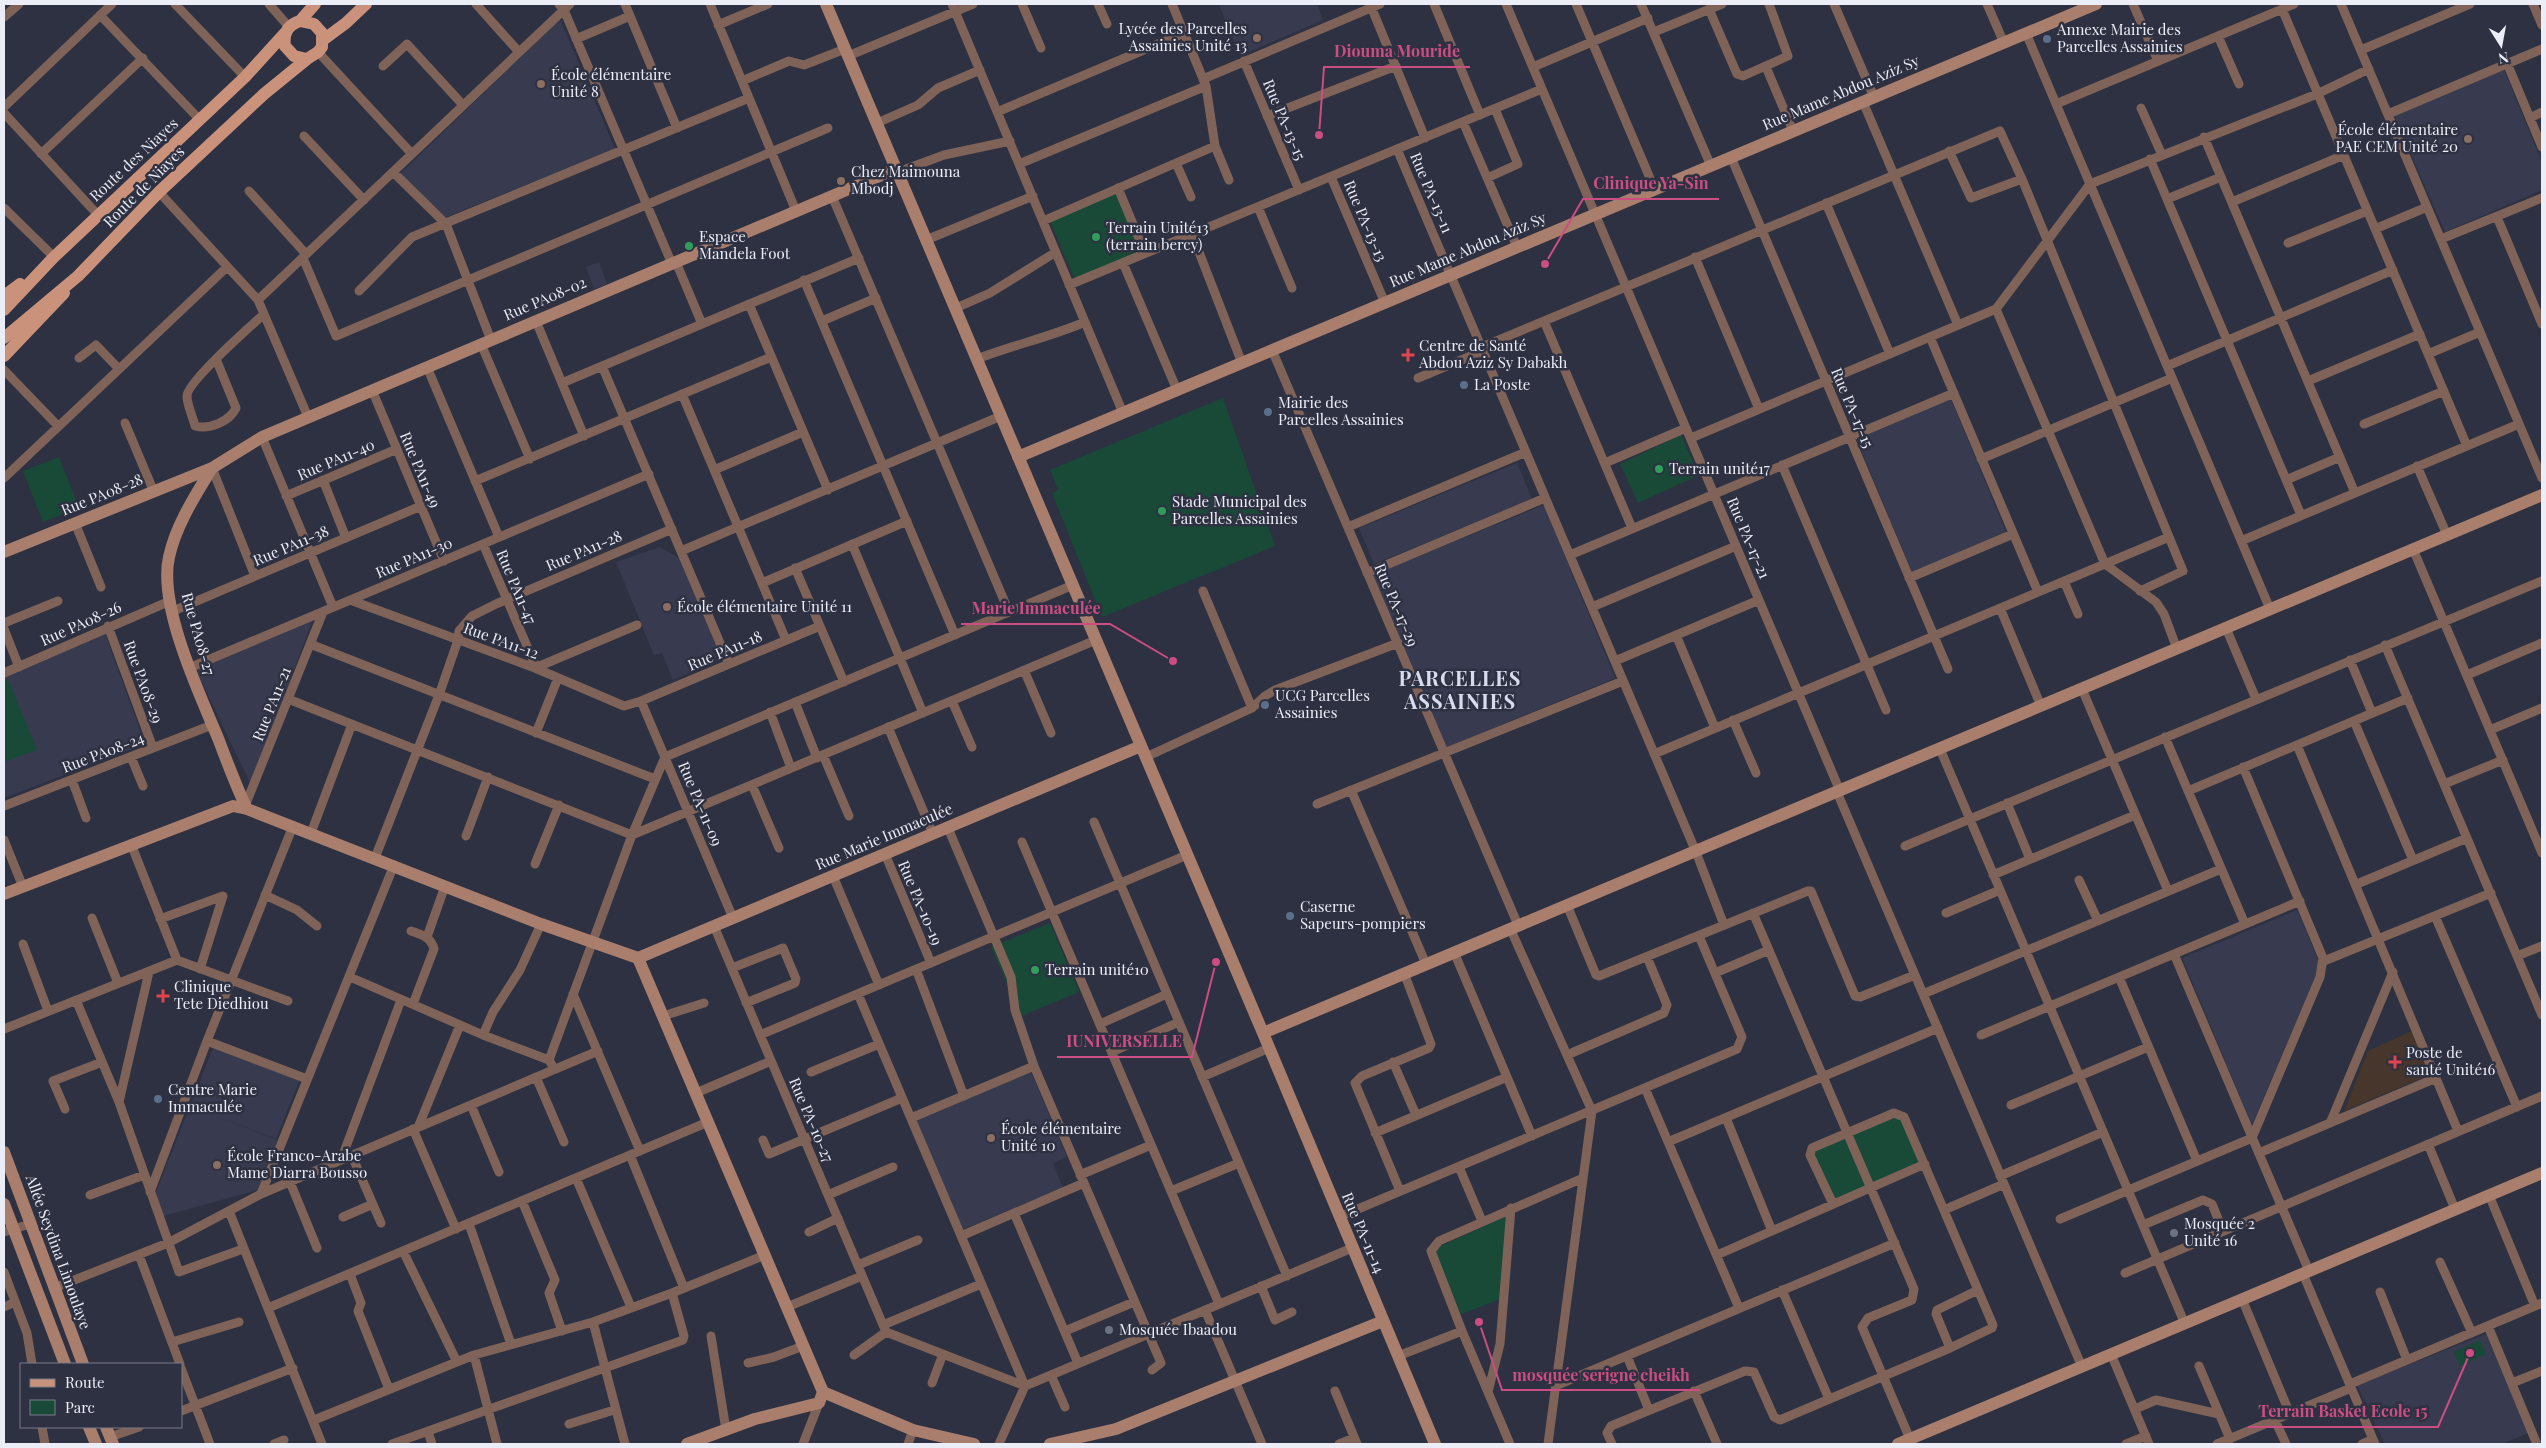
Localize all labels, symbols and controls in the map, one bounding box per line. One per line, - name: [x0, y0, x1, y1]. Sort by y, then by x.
- place label: Lycée des Parcelles Assainies Unité 13: [1119, 18, 1247, 55]
- place label: Annexe Mairie des Parcelles Assainies: [2056, 19, 2183, 56]
- north arrow: [2476, 20, 2526, 70]
- marker: Lycée des Parcelles Assainies Unité 13: [1251, 32, 1263, 44]
- marker: Annexe Mairie des Parcelles Assainies: [2041, 33, 2053, 45]
- callout: Diouma Mouride: [1324, 36, 1470, 67]
- text: Diouma Mouride: [1334, 40, 1460, 61]
- text: N: [2497, 48, 2510, 69]
- street label: Rue Mame Abdou Aziz Sy: [1759, 50, 1923, 134]
- place label: École élémentaire Unité 8: [551, 64, 671, 101]
- street label: Rue PA-13-15: [1259, 76, 1311, 163]
- marker: École élémentaire Unité 8: [535, 78, 547, 90]
- street label: Route des Niayes: [85, 113, 182, 205]
- place label: École élémentaire PAE CEM Unité 20: [2335, 119, 2458, 156]
- marker: École élémentaire PAE CEM Unité 20: [2462, 133, 2474, 145]
- street label: Route de Niayes: [98, 141, 188, 231]
- street label: Rue PA-13-11: [1406, 149, 1458, 236]
- place label: Chez Maimouna Mbodj: [851, 161, 961, 198]
- callout: Clinique Ya-Sin: [1583, 168, 1719, 199]
- text: Clinique Ya-Sin: [1593, 172, 1709, 193]
- marker: Chez Maimouna Mbodj: [835, 175, 847, 187]
- street label: Rue PA-13-13: [1340, 177, 1392, 265]
- street label: Rue Mame Abdou Aziz Sy: [1386, 207, 1550, 291]
- place label: Terrain Unité13 (terrain bercy): [1106, 217, 1209, 254]
- place label: Espace Mandela Foot: [699, 226, 791, 263]
- marker: Terrain Unité13 (terrain bercy): [1090, 231, 1102, 243]
- marker: Espace Mandela Foot: [683, 240, 695, 252]
- street label: Rue PA08-02: [500, 272, 589, 324]
- place label: Centre de Santé Abdou Aziz Sy Dabakh: [1418, 335, 1568, 372]
- marker: Centre de Santé Abdou Aziz Sy Dabakh: [1401, 348, 1415, 362]
- street label: Rue PA-17-15: [1827, 364, 1879, 451]
- place label: La Poste: [1474, 374, 1530, 394]
- marker: La Poste: [1458, 379, 1470, 391]
- place label: Mairie des Parcelles Assainies: [1278, 392, 1404, 429]
- marker: Mairie des Parcelles Assainies: [1262, 406, 1274, 418]
- street label: Rue PA11-49: [396, 429, 446, 511]
- street label: Rue PA11-40: [294, 434, 377, 484]
- place label: Terrain unité17: [1669, 458, 1770, 478]
- marker: Terrain unité17: [1653, 463, 1665, 475]
- street label: Rue PA08-28: [58, 468, 146, 520]
- place label: Stade Municipal des Parcelles Assainies: [1172, 491, 1307, 528]
- street label: Rue PA-17-21: [1723, 494, 1775, 582]
- marker: Stade Municipal des Parcelles Assainies: [1156, 505, 1168, 517]
- street label: Rue PA11-38: [250, 520, 332, 570]
- street label: Rue PA11-28: [543, 525, 625, 575]
- street label: Rue PA11-30: [372, 532, 455, 582]
- street label: Rue PA11-47: [492, 546, 542, 627]
- street label: Rue PA-17-29: [1370, 560, 1423, 649]
- street label: Rue PA08-27: [178, 590, 220, 677]
- callout: Marie Immaculée: [961, 593, 1110, 624]
- street label: Rue PA08-26: [37, 596, 124, 650]
- place label: École élémentaire Unité 11: [677, 596, 853, 616]
- text: Marie Immaculée: [971, 597, 1101, 618]
- marker: École élémentaire Unité 11: [661, 601, 673, 613]
- street label: Rue PA11-12: [461, 617, 542, 663]
- street label: Rue PA11-18: [684, 625, 765, 675]
- street label: Rue PA08-29: [120, 638, 168, 726]
- street label: Rue PA11-21: [247, 663, 295, 744]
- district label: PARCELLES ASSAINIES: [1398, 664, 1522, 714]
- place label: UCG Parcelles Assainies: [1274, 685, 1370, 722]
- marker: UCG Parcelles Assainies: [1259, 699, 1271, 711]
- street label: Rue PA08-24: [59, 727, 146, 777]
- street label: Rue PA-11-09: [674, 758, 728, 849]
- street label: Rue Marie Immaculée: [812, 798, 955, 874]
- street label: Rue PA-10-19: [894, 857, 948, 948]
- place label: Caserne Sapeurs-pompiers: [1300, 896, 1426, 933]
- marker: Caserne Sapeurs-pompiers: [1284, 910, 1296, 922]
- place label: Terrain unité10: [1045, 959, 1149, 979]
- marker: Terrain unité10: [1029, 964, 1041, 976]
- place label: Clinique Tete Diedhiou: [174, 976, 269, 1013]
- marker: Clinique Tete Diedhiou: [156, 989, 170, 1003]
- callout: IUNIVERSELLE: [1057, 1026, 1192, 1057]
- text: IUNIVERSELLE: [1066, 1030, 1182, 1051]
- place label: Poste de santé Unité16: [2406, 1042, 2496, 1079]
- marker: Poste de santé Unité16: [2388, 1055, 2402, 1069]
- street label: Rue PA-10-27: [785, 1074, 839, 1165]
- place label: Centre Marie Immaculée: [168, 1079, 257, 1116]
- marker: Centre Marie Immaculée: [152, 1093, 164, 1105]
- place label: École élémentaire Unité 10: [1001, 1118, 1121, 1155]
- marker: École élémentaire Unité 10: [985, 1132, 997, 1144]
- place label: École Franco-Arabe Mame Diarra Bousso: [227, 1145, 367, 1182]
- marker: École Franco-Arabe Mame Diarra Bousso: [211, 1159, 223, 1171]
- street label: Allée Seydina Limoulaye: [21, 1171, 96, 1332]
- street label: Rue PA-11-14: [1338, 1189, 1390, 1276]
- place label: Mosquée 2 Unité 16: [2184, 1213, 2255, 1250]
- marker: Mosquée 2 Unité 16: [2168, 1227, 2180, 1239]
- place label: Mosquée Ibaadou: [1119, 1319, 1237, 1339]
- marker: Mosquée Ibaadou: [1103, 1324, 1115, 1336]
- callout: mosquée serigne cheikh: [1502, 1359, 1700, 1390]
- legend: [20, 1363, 182, 1428]
- text: mosquée serigne cheikh: [1512, 1364, 1690, 1385]
- text: Route: [65, 1372, 105, 1392]
- callout: Terrain Basket Ecole 15: [2248, 1396, 2438, 1427]
- text: Parc: [65, 1397, 95, 1417]
- text: Terrain Basket Ecole 15: [2258, 1400, 2428, 1421]

